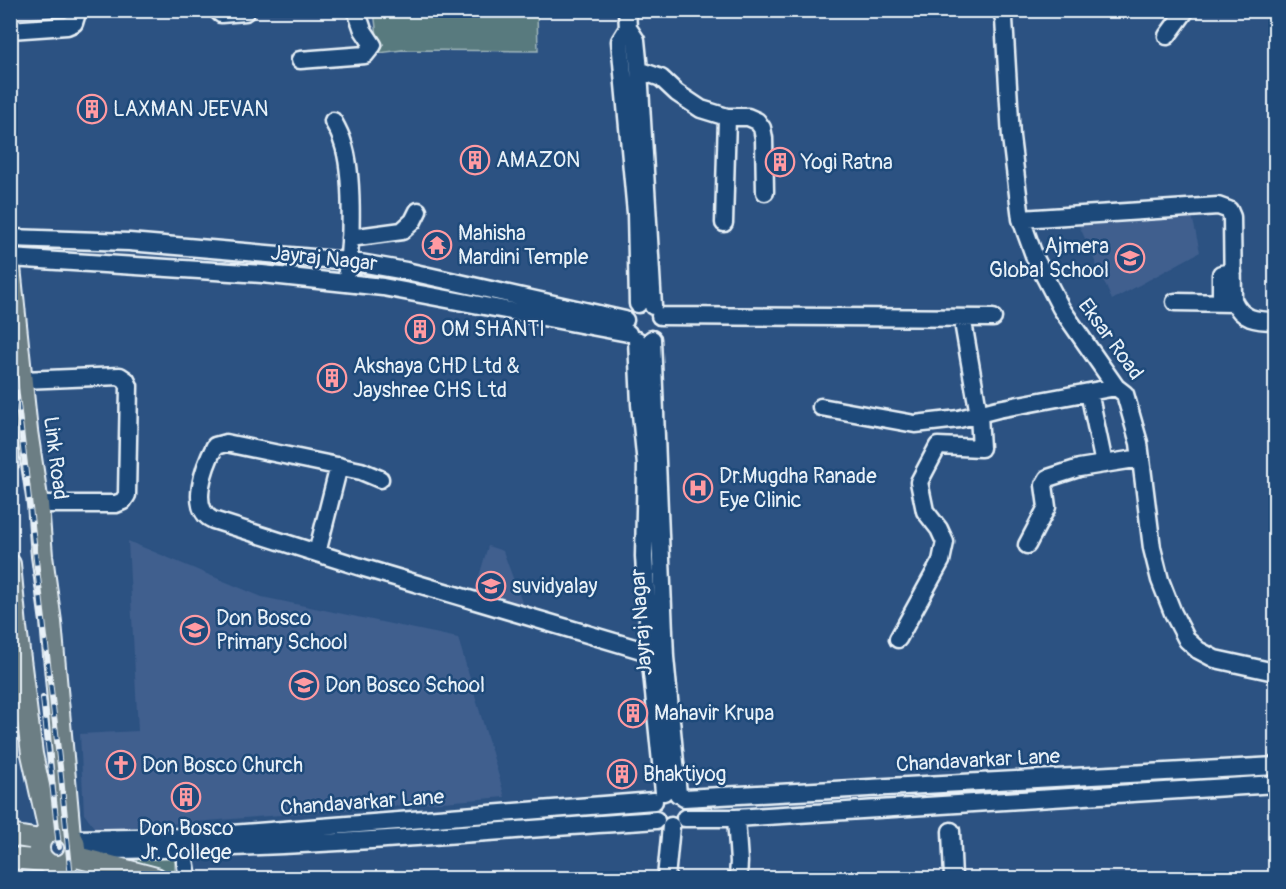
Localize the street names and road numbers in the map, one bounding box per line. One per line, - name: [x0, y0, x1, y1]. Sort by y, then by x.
- street label: Jayraj Nagar: [269, 239, 379, 278]
- street label: Eksar Road: [1072, 293, 1149, 385]
- street label: Link Road: [37, 415, 74, 501]
- street label: Jayraj Nagar: [624, 567, 659, 676]
- street label: Chandavarkar Lane: [895, 743, 1061, 778]
- street label: Chandavarkar Lane: [279, 783, 446, 822]

